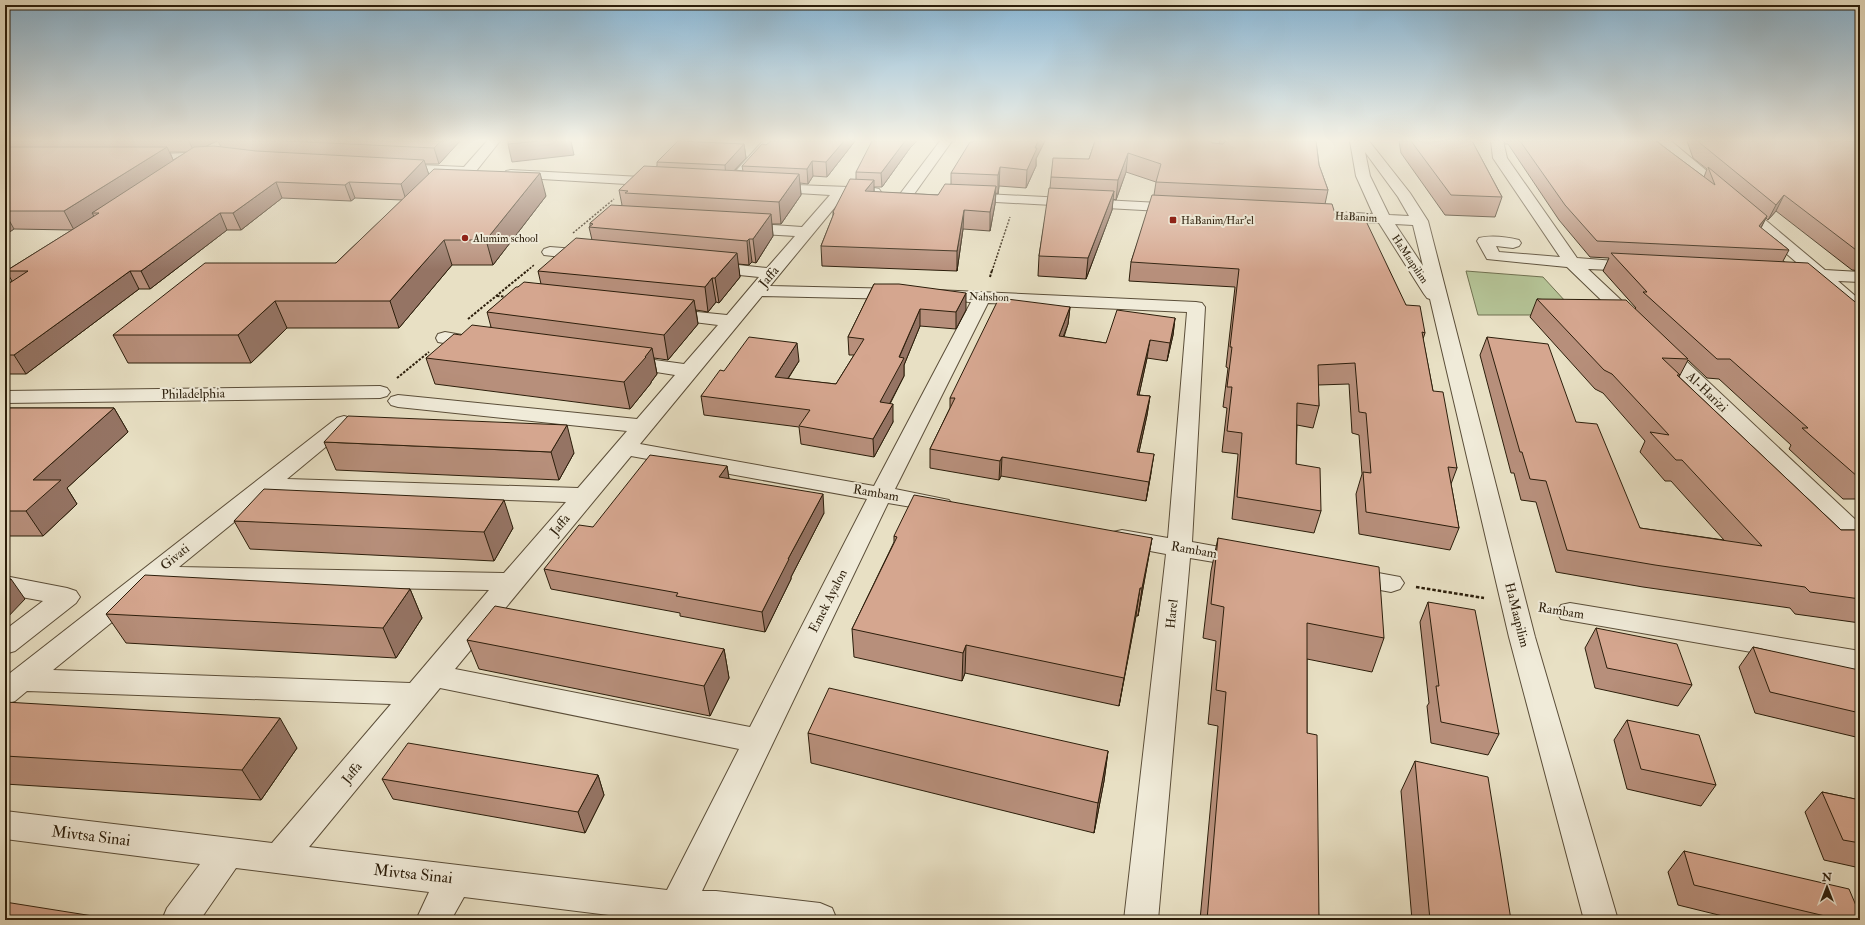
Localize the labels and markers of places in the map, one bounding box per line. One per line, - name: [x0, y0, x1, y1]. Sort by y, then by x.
- place label: HaBanim/Har'el: [1181, 214, 1254, 227]
- marker: HaBanim/Har'el: [1168, 215, 1178, 225]
- place label: Alumim school: [472, 232, 538, 245]
- marker: Alumim school: [460, 233, 470, 243]

